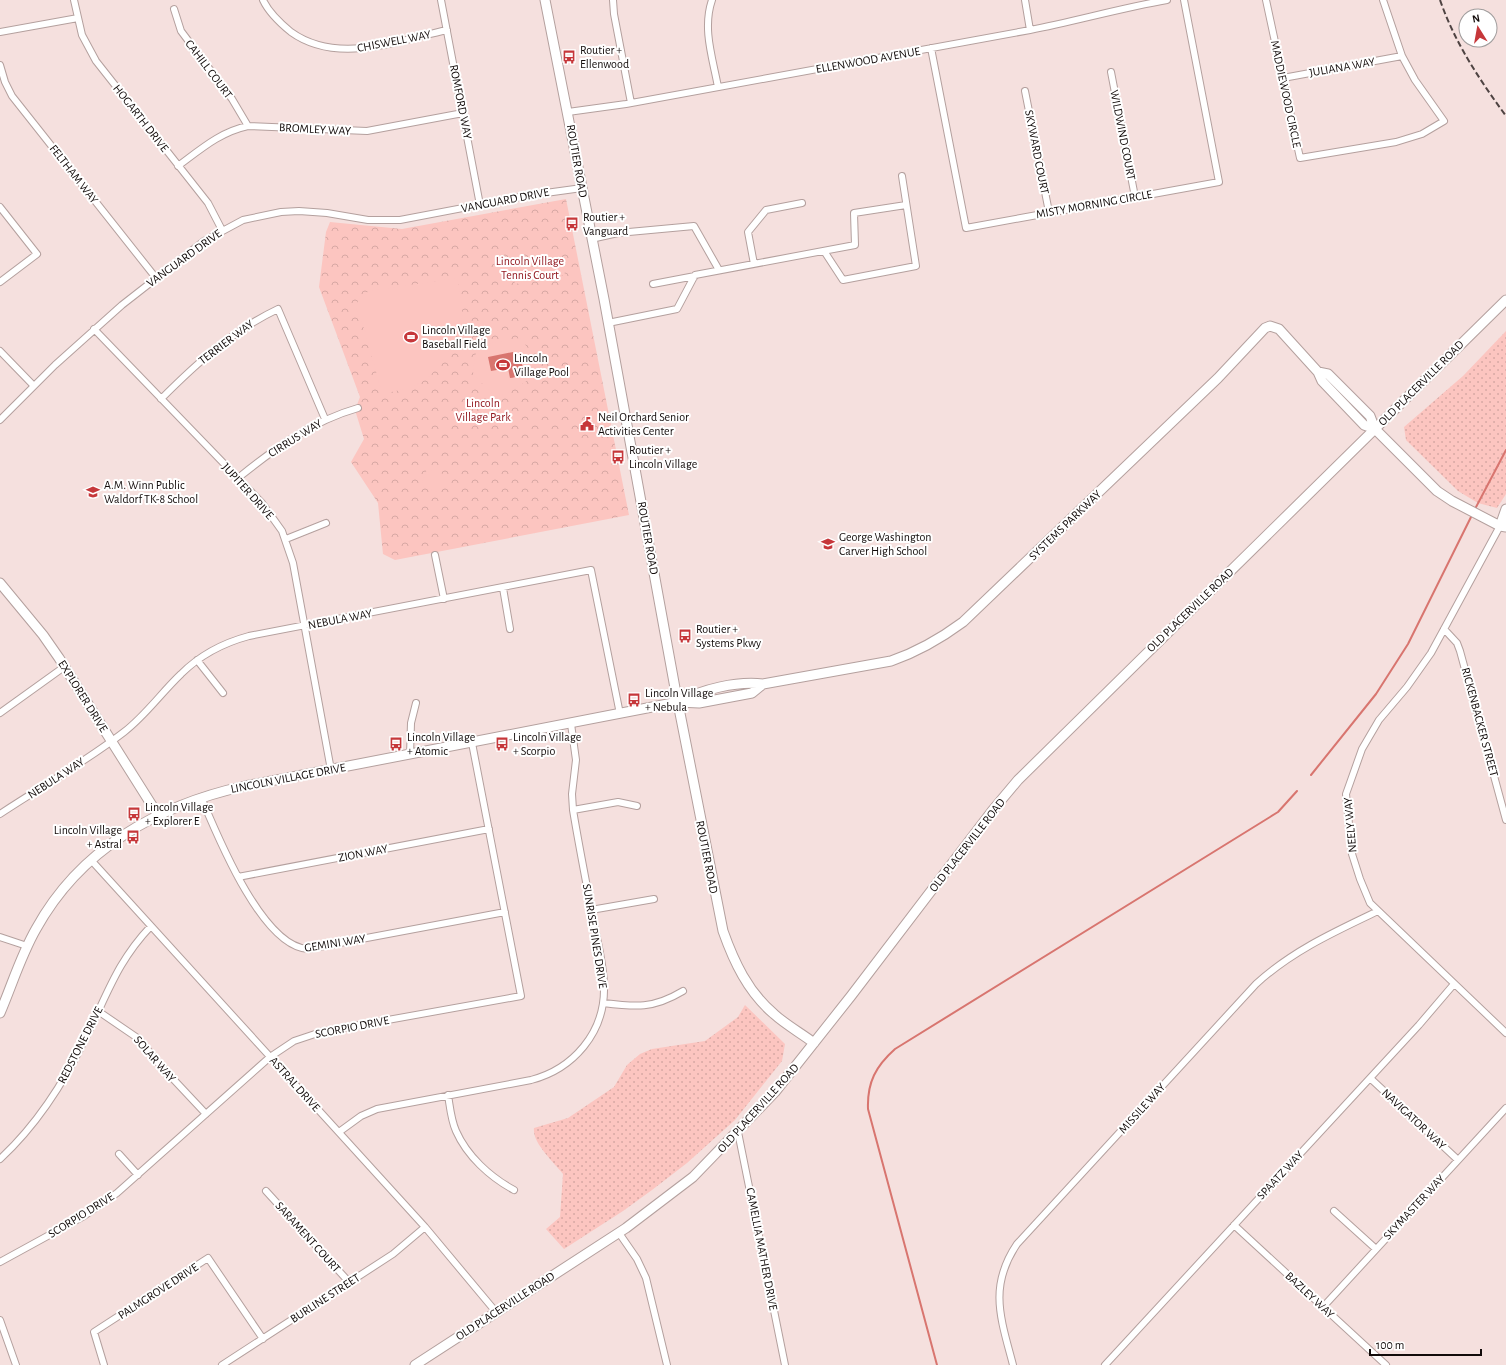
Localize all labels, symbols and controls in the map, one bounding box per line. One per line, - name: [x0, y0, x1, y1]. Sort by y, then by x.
- north arrow: [1458, 8, 1498, 48]
- text: N: [1471, 13, 1481, 25]
- street label: CHISWELL WAY: [356, 28, 433, 54]
- street label: CAHILL COURT: [183, 37, 235, 101]
- street label: MADDIEWOOD CIRCLE: [1269, 39, 1303, 149]
- place label: Routier + Ellenwood: [580, 44, 629, 70]
- street label: ELLENWOOD AVENUE: [815, 45, 921, 75]
- bus stop icon: Routier + Ellenwood: [561, 49, 577, 65]
- street label: JULIANA WAY: [1308, 55, 1377, 79]
- street label: ROMFORD WAY: [448, 64, 474, 141]
- street label: HOGARTH DRIVE: [111, 82, 171, 154]
- street label: WILDWIND COURT: [1108, 89, 1138, 181]
- street label: SKYWARD COURT: [1023, 109, 1051, 195]
- street label: BROMLEY WAY: [279, 121, 352, 137]
- street label: ROUTIER ROAD: [565, 124, 589, 199]
- street label: FELTHAM WAY: [47, 142, 101, 206]
- street label: VANGUARD DRIVE: [460, 186, 550, 214]
- street label: MISTY MORNING CIRCLE: [1035, 188, 1153, 220]
- place label: Routier + Vanguard: [583, 211, 628, 237]
- bus stop icon: Routier + Vanguard: [564, 216, 580, 232]
- street label: VANGUARD DRIVE: [144, 227, 224, 289]
- park label: Lincoln Village Tennis Court: [496, 255, 564, 281]
- street label: TERRIER WAY: [196, 317, 256, 367]
- place label: Lincoln Village Baseball Field: [422, 324, 490, 350]
- sports icon: Lincoln Village Baseball Field: [403, 329, 419, 345]
- street label: OLD PLACERVILLE ROAD: [1376, 338, 1466, 428]
- place label: Lincoln Village Pool: [514, 352, 569, 378]
- sports icon: Lincoln Village Pool: [495, 357, 511, 373]
- park label: Lincoln Village Park: [455, 397, 511, 423]
- place label: Neil Orchard Senior Activities Center: [598, 411, 689, 437]
- street label: CIRRUS WAY: [266, 416, 325, 459]
- public building icon: Neil Orchard Senior Activities Center: [579, 416, 595, 432]
- place label: Routier + Lincoln Village: [629, 444, 697, 470]
- bus stop icon: Routier + Lincoln Village: [610, 449, 626, 465]
- street label: JUPITER DRIVE: [220, 461, 276, 521]
- place label: A.M. Winn Public Waldorf TK-8 School: [104, 479, 198, 505]
- school or university icon: A.M. Winn Public Waldorf TK-8 School: [85, 484, 101, 500]
- street label: SYSTEMS PARKWAY: [1027, 487, 1104, 562]
- street label: ROUTIER ROAD: [636, 501, 660, 576]
- place label: George Washington Carver High School: [839, 531, 931, 557]
- school or university icon: George Washington Carver High School: [820, 536, 836, 552]
- street label: OLD PLACERVILLE ROAD: [1144, 566, 1236, 654]
- street label: NEBULA WAY: [307, 607, 374, 631]
- place label: Routier + Systems Pkwy: [696, 623, 761, 650]
- bus stop icon: Routier + Systems Pkwy: [677, 628, 693, 644]
- street label: EXPLORER DRIVE: [56, 658, 110, 734]
- street label: RICKENBACKER STREET: [1460, 666, 1500, 778]
- place label: Lincoln Village + Nebula: [645, 687, 713, 713]
- bus stop icon: Lincoln Village + Nebula: [626, 692, 642, 708]
- place label: Lincoln Village + Atomic: [407, 731, 475, 757]
- place label: Lincoln Village + Scorpio: [513, 731, 581, 757]
- bus stop icon: Lincoln Village + Atomic: [388, 736, 404, 752]
- bus stop icon: Lincoln Village + Scorpio: [494, 736, 510, 752]
- street label: NEBULA WAY: [25, 755, 87, 801]
- street label: LINCOLN VILLAGE DRIVE: [229, 761, 347, 795]
- street label: OLD PLACERVILLE ROAD: [927, 796, 1007, 894]
- street label: NEELY WAY: [1342, 796, 1358, 853]
- place label: Lincoln Village + Explorer E: [145, 801, 213, 827]
- bus stop icon: Lincoln Village + Explorer E: [126, 806, 142, 822]
- street label: ROUTIER ROAD: [694, 820, 720, 895]
- place label: Lincoln Village + Astral: [54, 824, 122, 850]
- bus stop icon: Lincoln Village + Astral: [125, 829, 141, 845]
- street label: ZION WAY: [337, 842, 389, 864]
- street label: SUNRISE PINES DRIVE: [581, 883, 609, 989]
- street label: GEMINI WAY: [303, 932, 367, 954]
- street label: REDSTONE DRIVE: [55, 1004, 105, 1085]
- street label: SCORPIO DRIVE: [314, 1014, 390, 1040]
- street label: SOLAR WAY: [132, 1034, 179, 1085]
- street label: ASTRAL DRIVE: [268, 1054, 323, 1114]
- street label: OLD PLACERVILLE ROAD: [715, 1061, 801, 1155]
- street label: MISSILE WAY: [1116, 1080, 1168, 1135]
- street label: NAVIGATOR WAY: [1380, 1086, 1449, 1152]
- street label: SPAATZ WAY: [1255, 1148, 1306, 1202]
- street label: SKYMASTER WAY: [1381, 1172, 1447, 1242]
- street label: CAMELLIA MATHER DRIVE: [744, 1187, 780, 1312]
- street label: SCORPIO DRIVE: [46, 1190, 116, 1240]
- street label: SARAMENT COURT: [273, 1199, 343, 1275]
- street label: PALMGROVE DRIVE: [116, 1261, 200, 1321]
- street label: OLD PLACERVILLE ROAD: [453, 1269, 557, 1342]
- street label: BAZLEY WAY: [1283, 1269, 1337, 1321]
- street label: BURLINE STREET: [288, 1271, 362, 1325]
- scale bar: [1370, 1331, 1481, 1357]
- text: 100 m: [1376, 1339, 1404, 1351]

